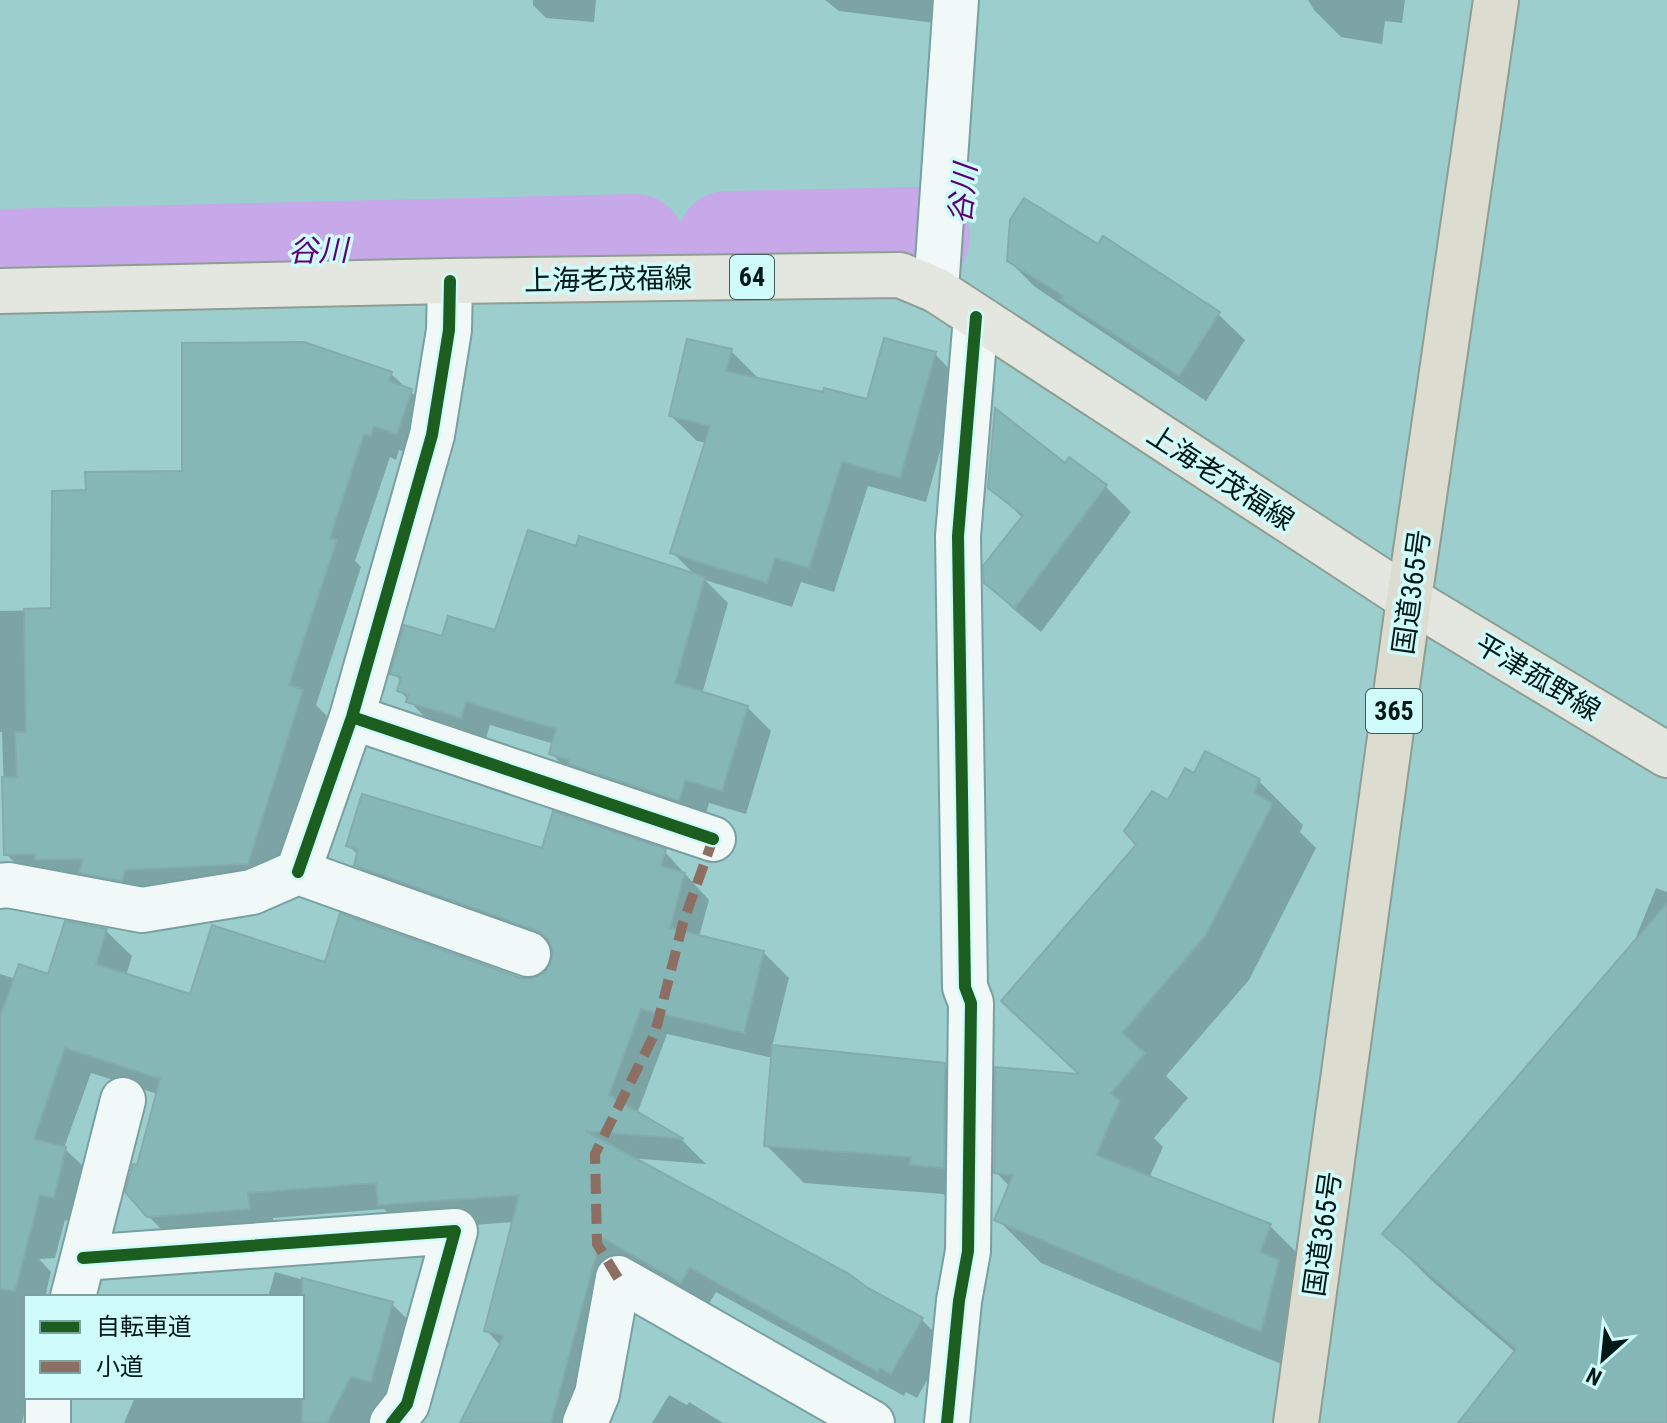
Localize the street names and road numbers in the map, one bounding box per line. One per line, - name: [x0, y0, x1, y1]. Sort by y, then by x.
- road number: 64: [730, 255, 774, 299]
- street label: 上海老茂福線: [524, 262, 692, 297]
- street label: 上海老茂福線: [1141, 418, 1300, 537]
- street label: 国道365号: [1386, 528, 1437, 656]
- street label: 平津菰野線: [1469, 627, 1606, 728]
- road number: 365: [1366, 689, 1422, 733]
- street label: 国道365号: [1297, 1170, 1348, 1298]

